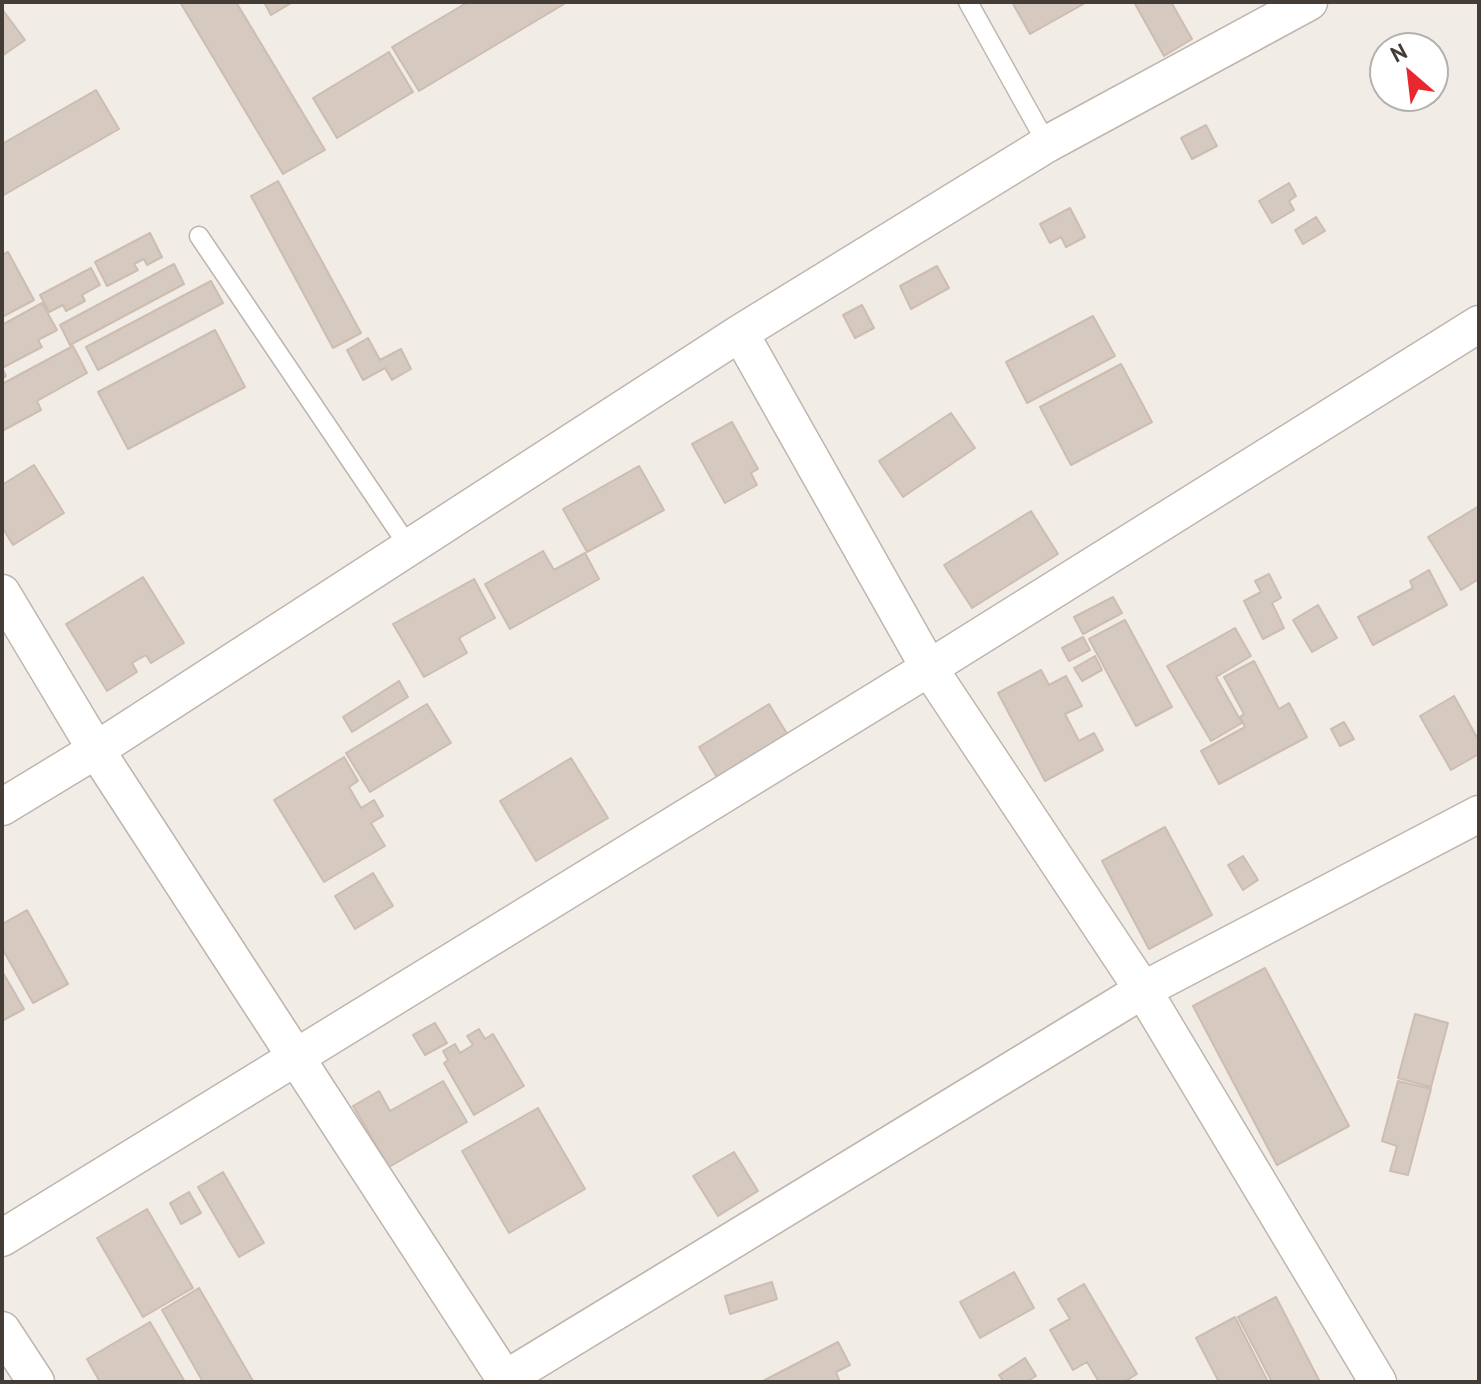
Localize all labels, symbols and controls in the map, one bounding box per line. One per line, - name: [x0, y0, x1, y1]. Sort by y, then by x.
- north arrow: [1369, 32, 1449, 112]
- text: N: [1386, 37, 1412, 68]

